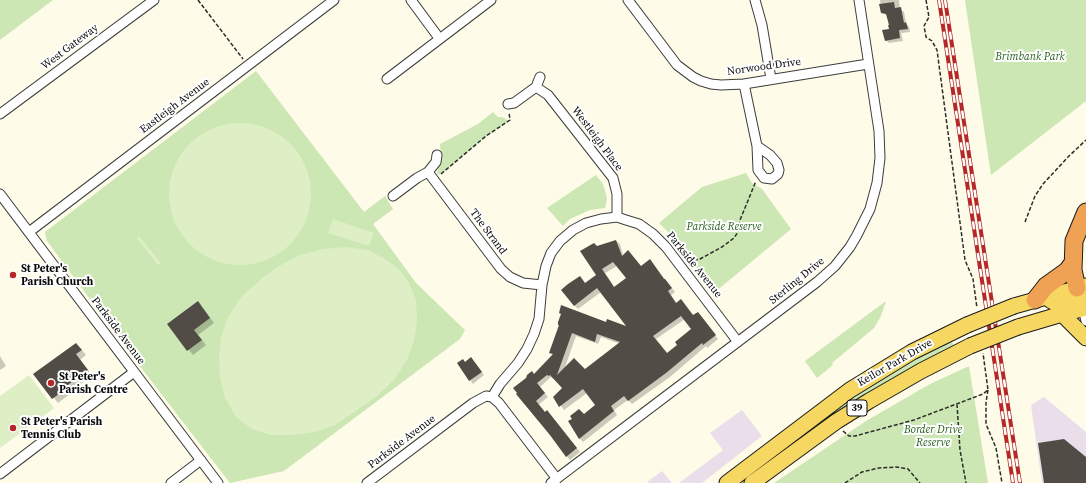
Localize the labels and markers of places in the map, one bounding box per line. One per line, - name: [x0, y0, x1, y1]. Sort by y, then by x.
- place label: St Peter's Parish Church: [21, 262, 93, 288]
- marker: St Peter's Parish Church: [8, 270, 18, 280]
- place label: St Peter's Parish Centre: [59, 370, 128, 396]
- marker: St Peter's Parish Centre: [46, 378, 56, 388]
- place label: St Peter's Parish Tennis Club: [21, 415, 102, 441]
- marker: St Peter's Parish Tennis Club: [8, 423, 18, 433]

